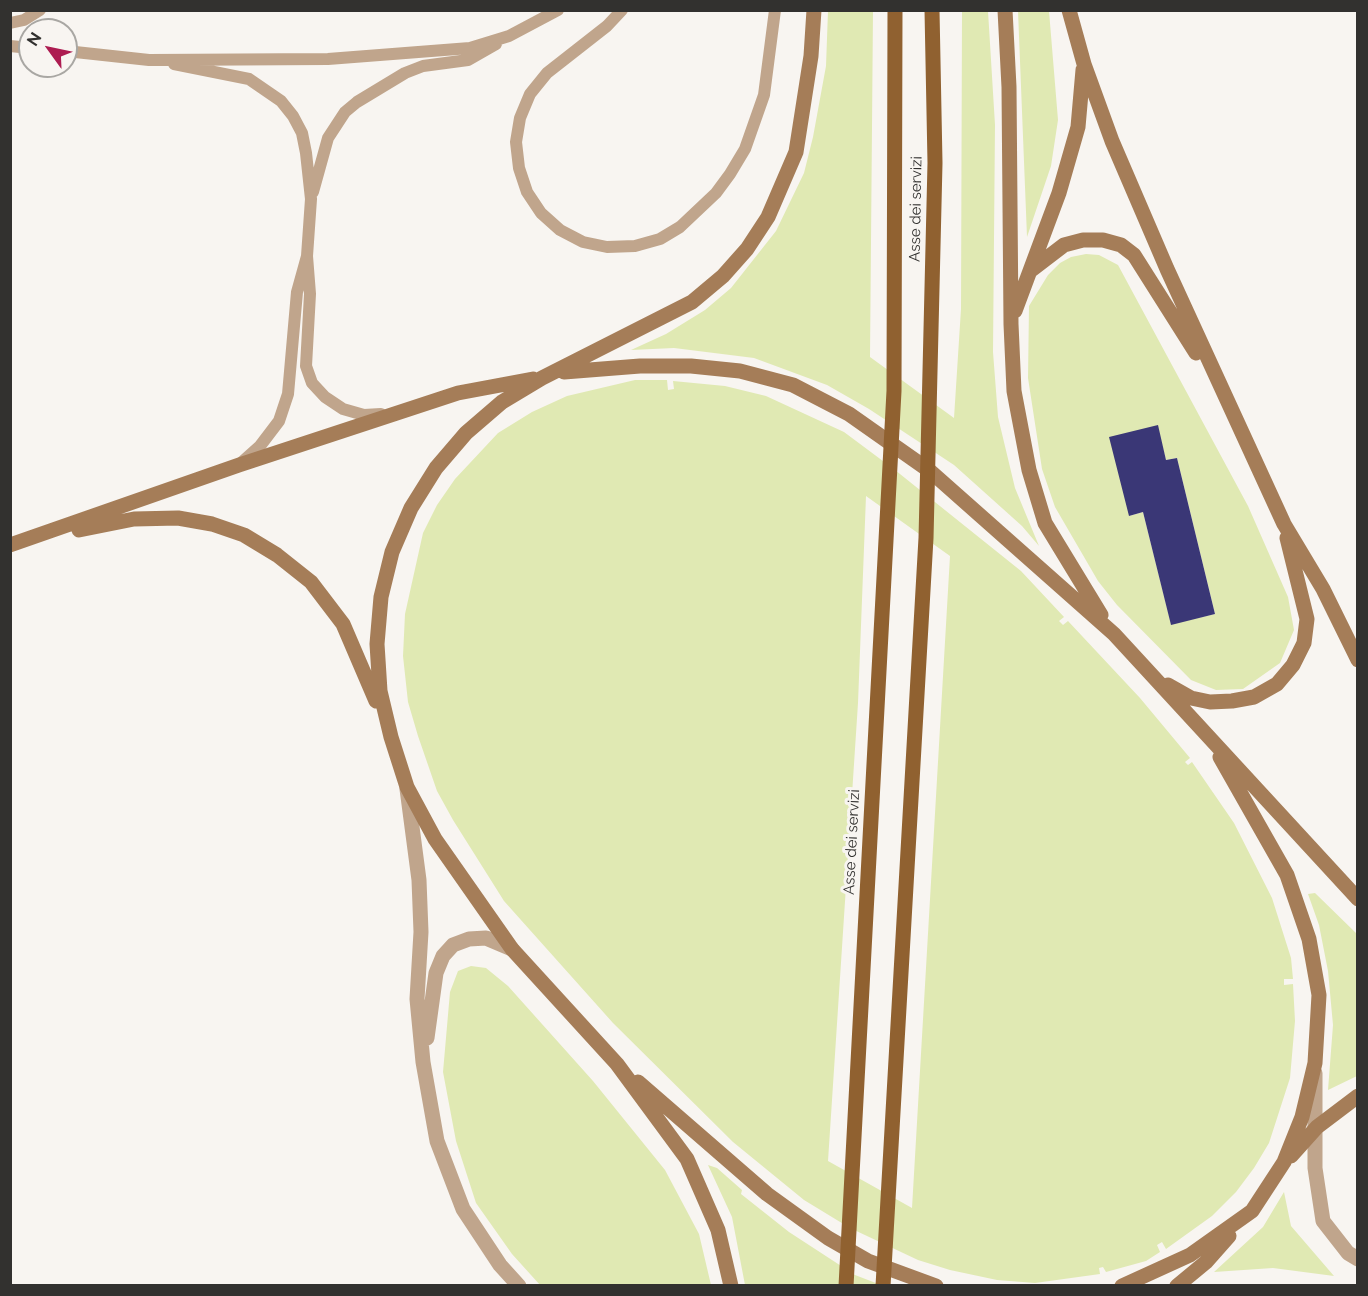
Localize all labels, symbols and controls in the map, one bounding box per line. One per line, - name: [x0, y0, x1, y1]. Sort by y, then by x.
- north arrow: [18, 18, 78, 78]
- text: N: [23, 29, 45, 49]
- street label: Asse dei servizi: [906, 156, 926, 262]
- street label: Asse dei servizi: [840, 789, 864, 895]

